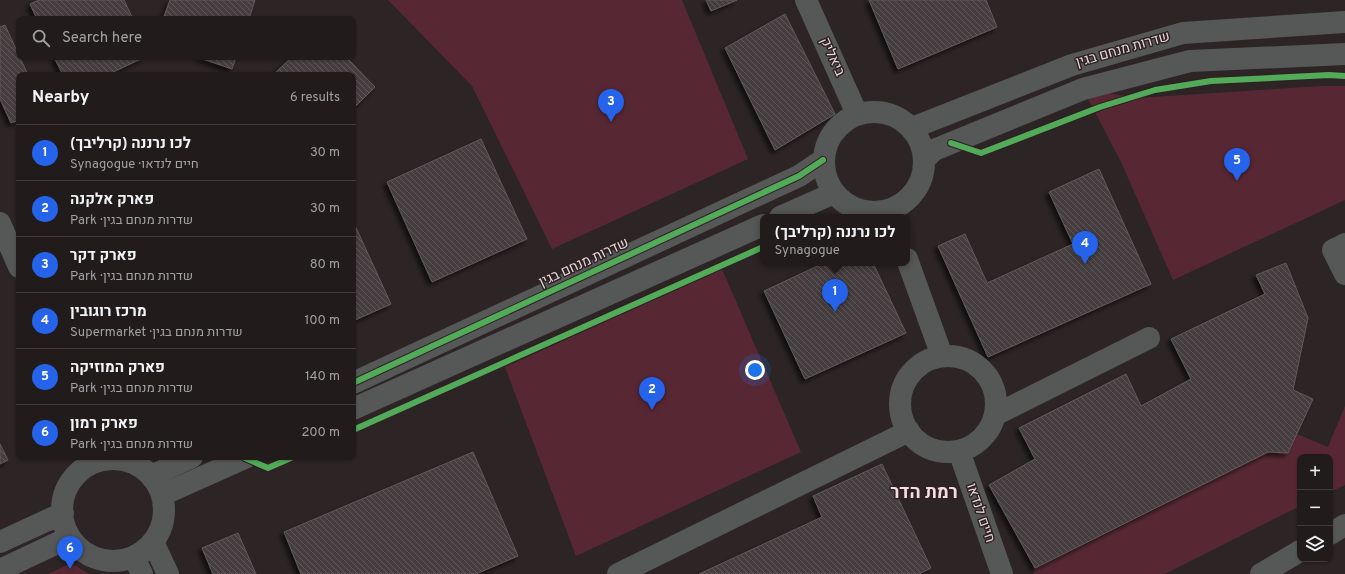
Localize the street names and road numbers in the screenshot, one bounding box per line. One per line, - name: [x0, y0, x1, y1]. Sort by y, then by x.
- street label: שדרות מנחם בגין: [1074, 28, 1172, 72]
- street label: ביאליק: [816, 35, 848, 80]
- street label: שדרות מנחם בגין: [536, 235, 632, 291]
- street label: חיים לנדאו: [962, 481, 998, 545]

